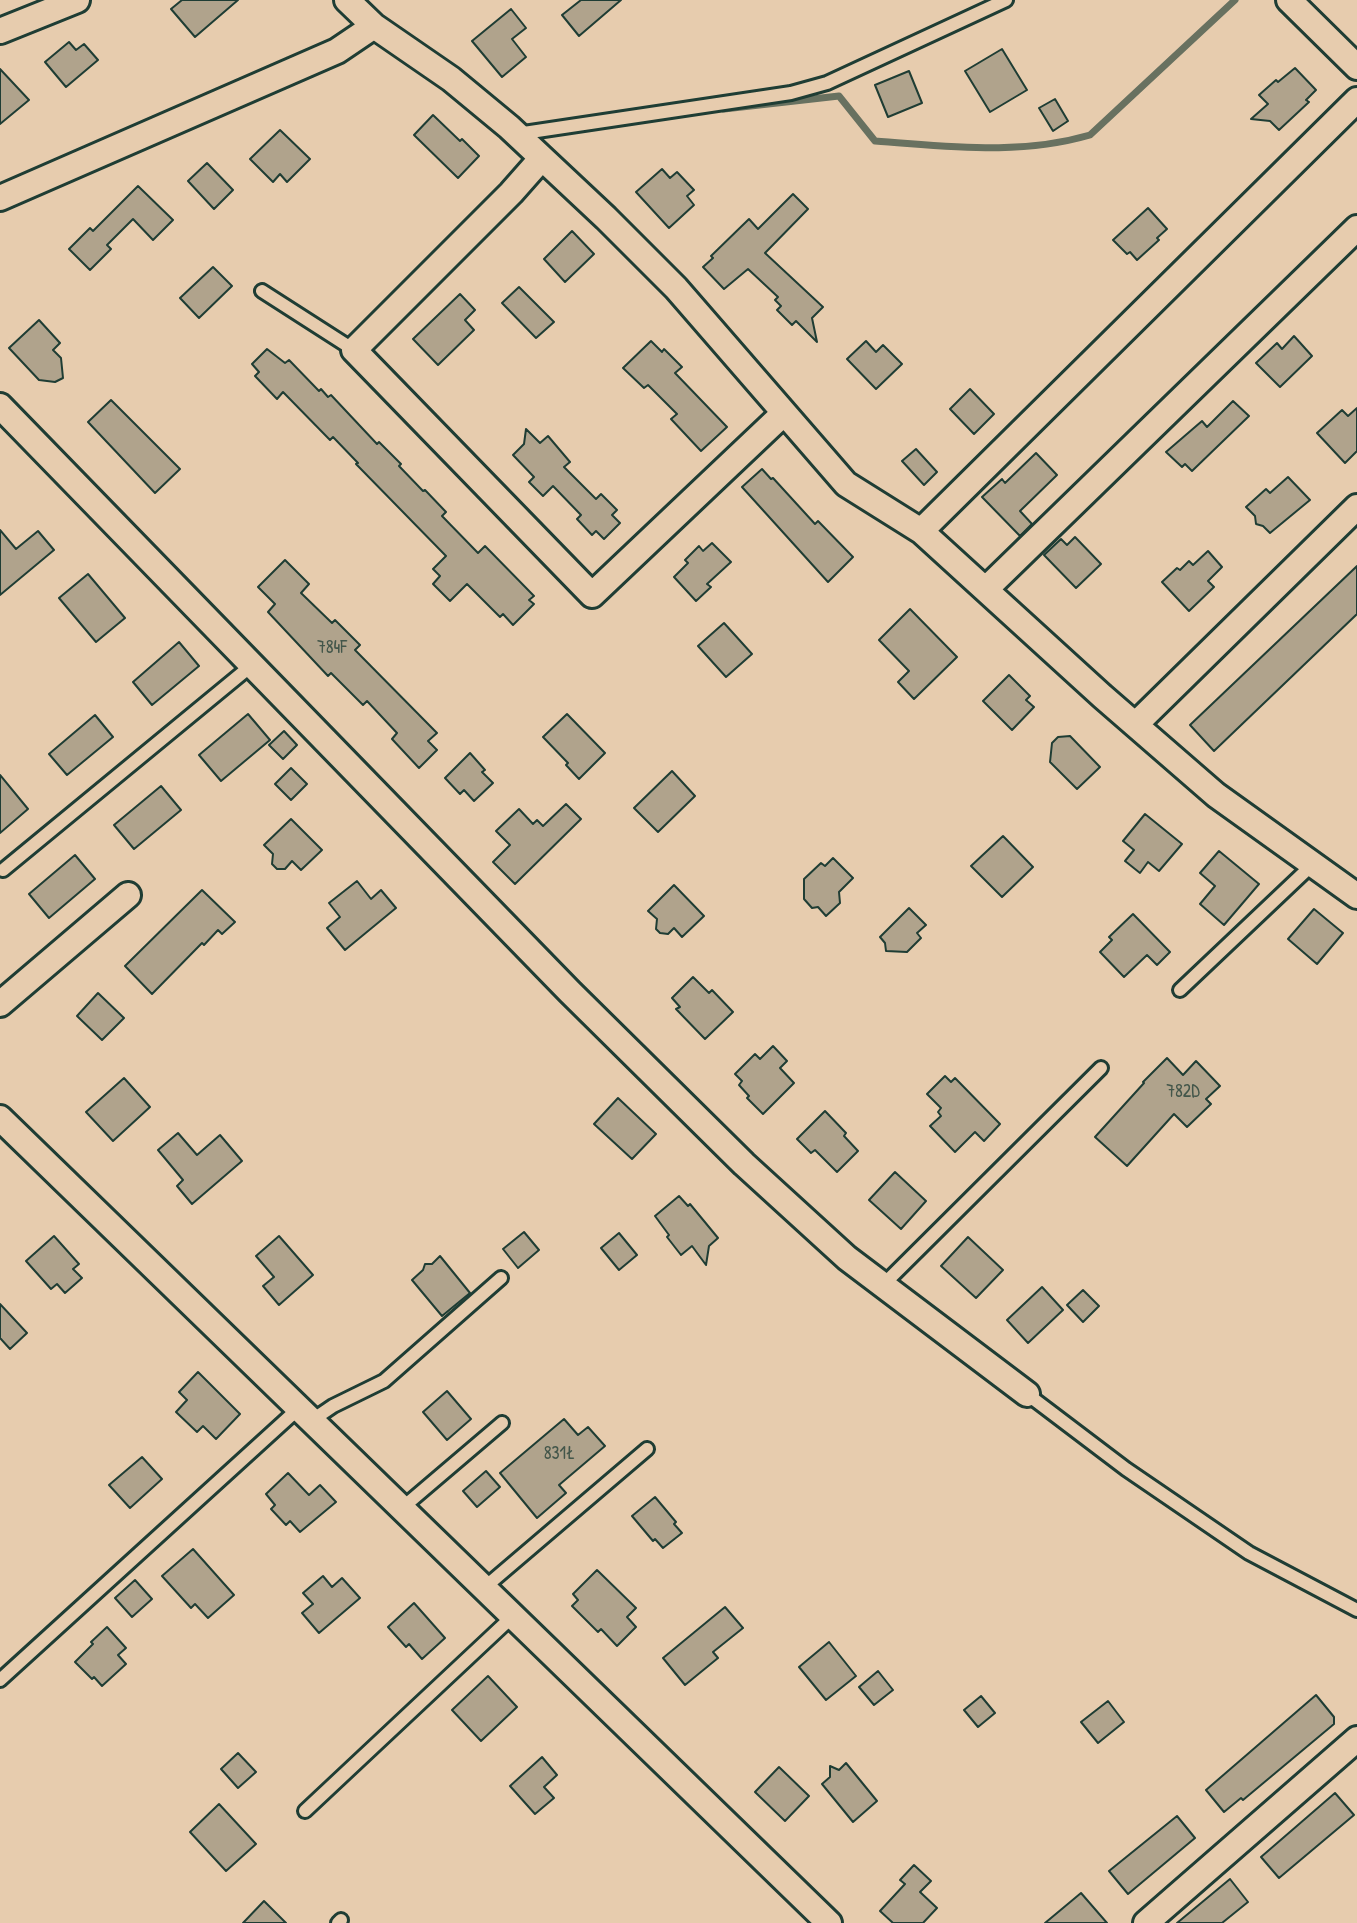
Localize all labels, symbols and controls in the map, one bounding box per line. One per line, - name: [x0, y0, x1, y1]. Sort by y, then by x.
- house number: 784F: [317, 637, 347, 659]
- house number: 782D: [1166, 1081, 1200, 1103]
- house number: 831Ł: [544, 1443, 574, 1465]

